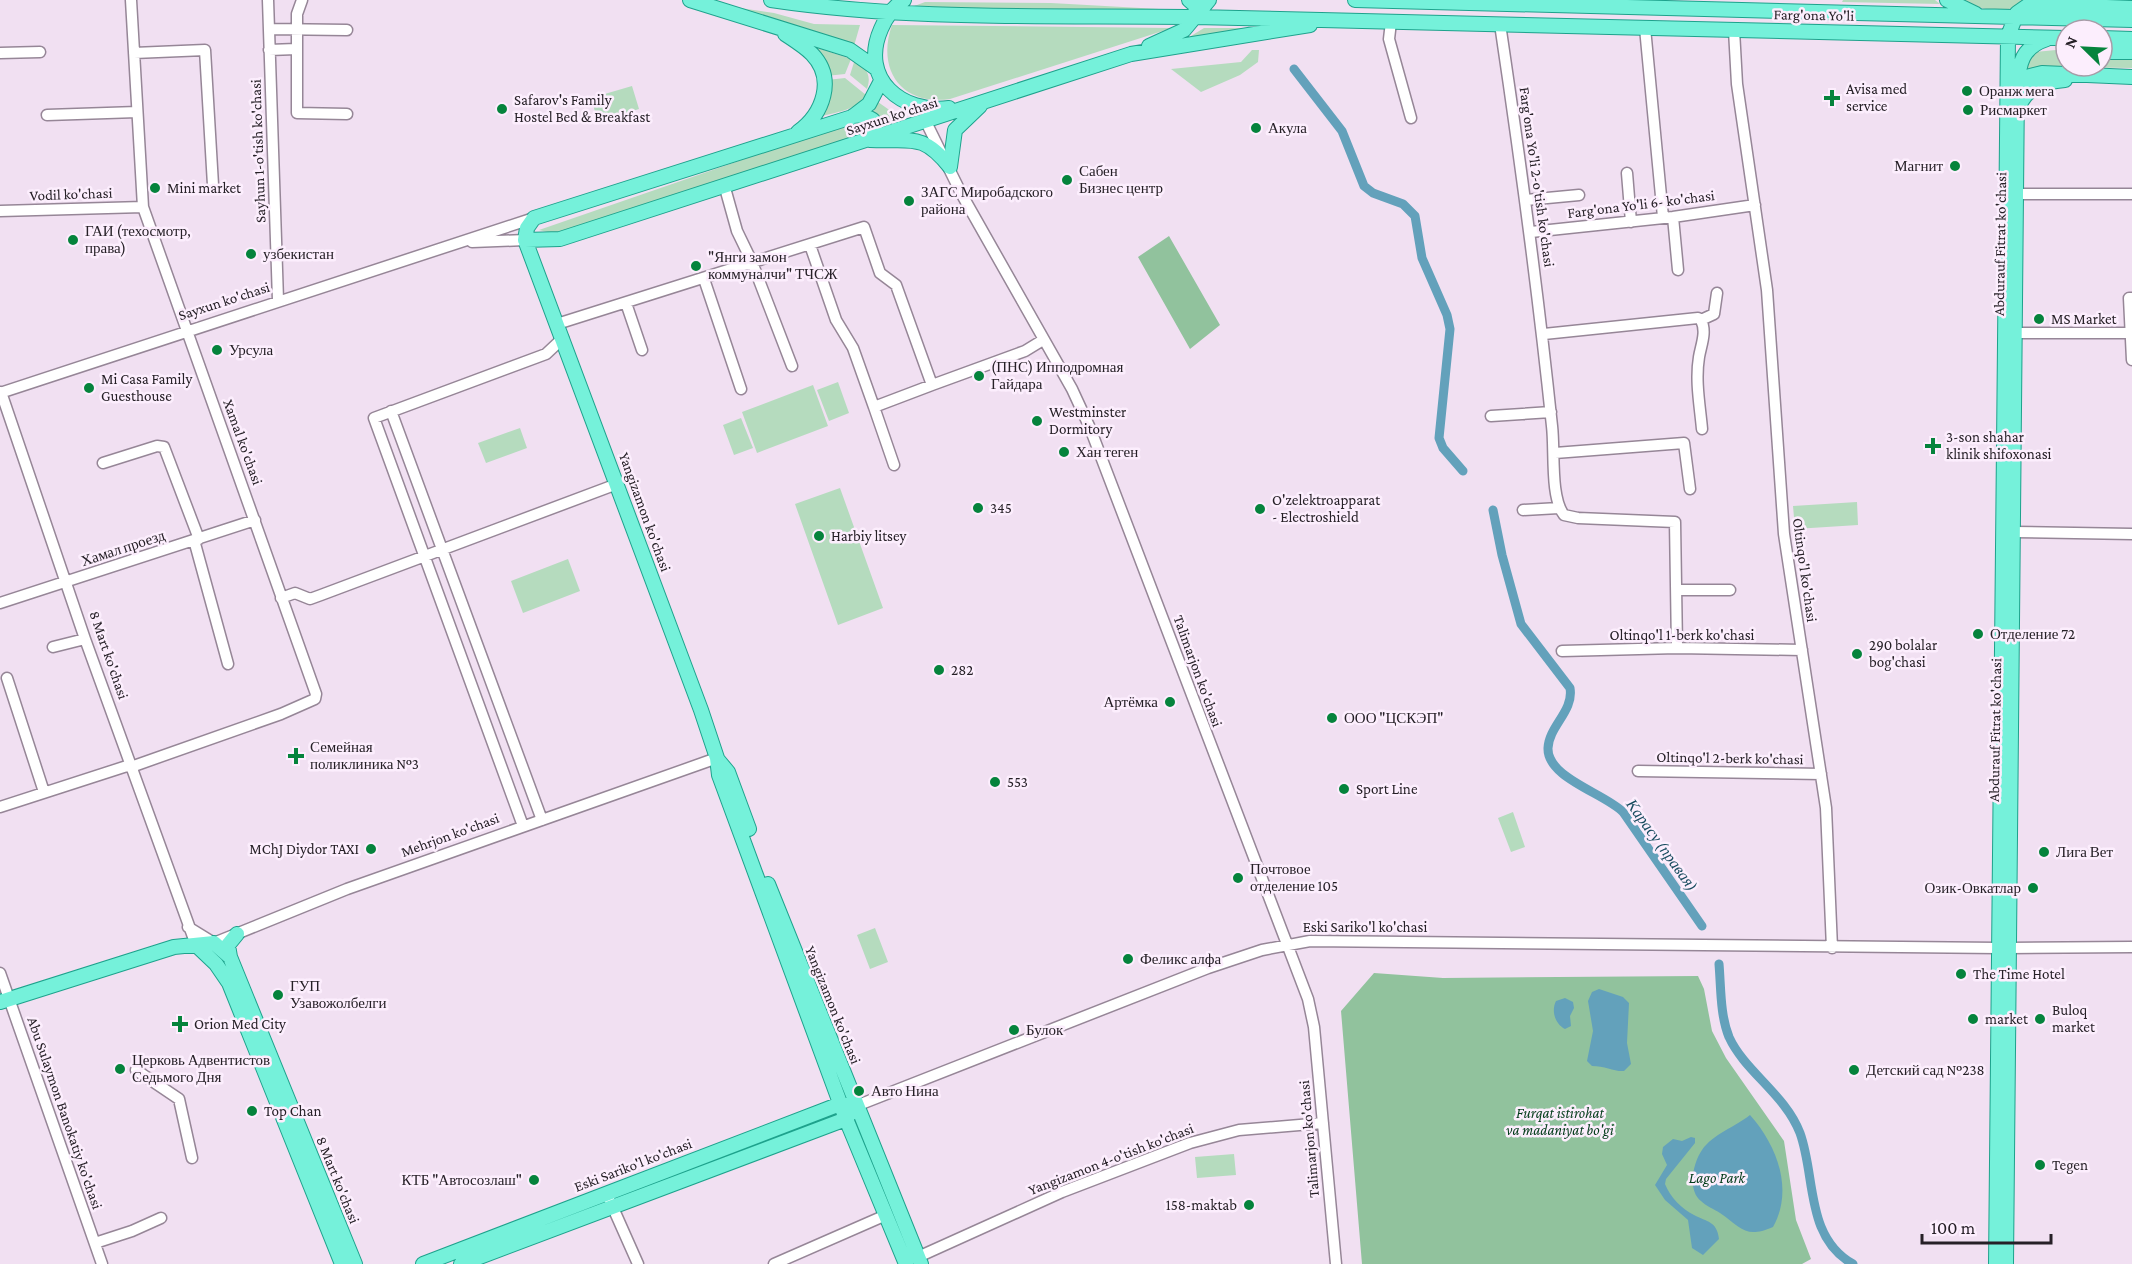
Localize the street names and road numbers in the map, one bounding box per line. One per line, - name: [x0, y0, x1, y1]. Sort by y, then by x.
- street label: Farg'ona Yo'li: [1774, 6, 1855, 25]
- street label: Sayhun 1-o'tish ko'chasi: [247, 79, 270, 223]
- street label: Farg'ona Yo'li 2-o'tish ko'chasi: [1515, 86, 1558, 268]
- street label: Sayxun ko'chasi: [844, 94, 940, 139]
- street label: Abdurauf Fitrat ko'chasi: [1991, 172, 2009, 316]
- street label: Vodil ko'chasi: [29, 185, 113, 203]
- street label: Farg'ona Yo'li 6- ko'chasi: [1566, 187, 1716, 222]
- street label: Sayxun ko'chasi: [176, 279, 272, 324]
- street label: Xamal ko'chasi: [220, 397, 266, 487]
- street label: Yangizamon ko'chasi: [615, 450, 674, 574]
- street label: Oltinqo'l ko'chasi: [1789, 517, 1820, 623]
- street label: Хамал проезд: [79, 527, 167, 569]
- street label: 8 Mart ko'chasi: [86, 609, 132, 701]
- street label: Talimarjon ko'chasi: [1169, 613, 1226, 729]
- street label: Oltinqo'l 1-berk ko'chasi: [1609, 627, 1755, 644]
- street label: Abdurauf Fitrat ko'chasi: [1986, 658, 2004, 802]
- street label: Oltinqo'l 2-berk ko'chasi: [1656, 749, 1804, 768]
- street label: Mehrjon ko'chasi: [399, 810, 502, 861]
- street label: Eski Sariko'l ko'chasi: [1303, 919, 1427, 935]
- street label: Yangizamon ko'chasi: [801, 944, 864, 1067]
- street label: Abu Sulaymon Banokatiy ko'chasi: [24, 1015, 106, 1212]
- street label: Talimarjon ko'chasi: [1296, 1080, 1323, 1198]
- street label: Yangizamon 4-o'tish ko'chasi: [1026, 1120, 1196, 1199]
- street label: 8 Mart ko'chasi: [313, 1134, 363, 1226]
- street label: Eski Sariko'l ko'chasi: [572, 1135, 694, 1195]

